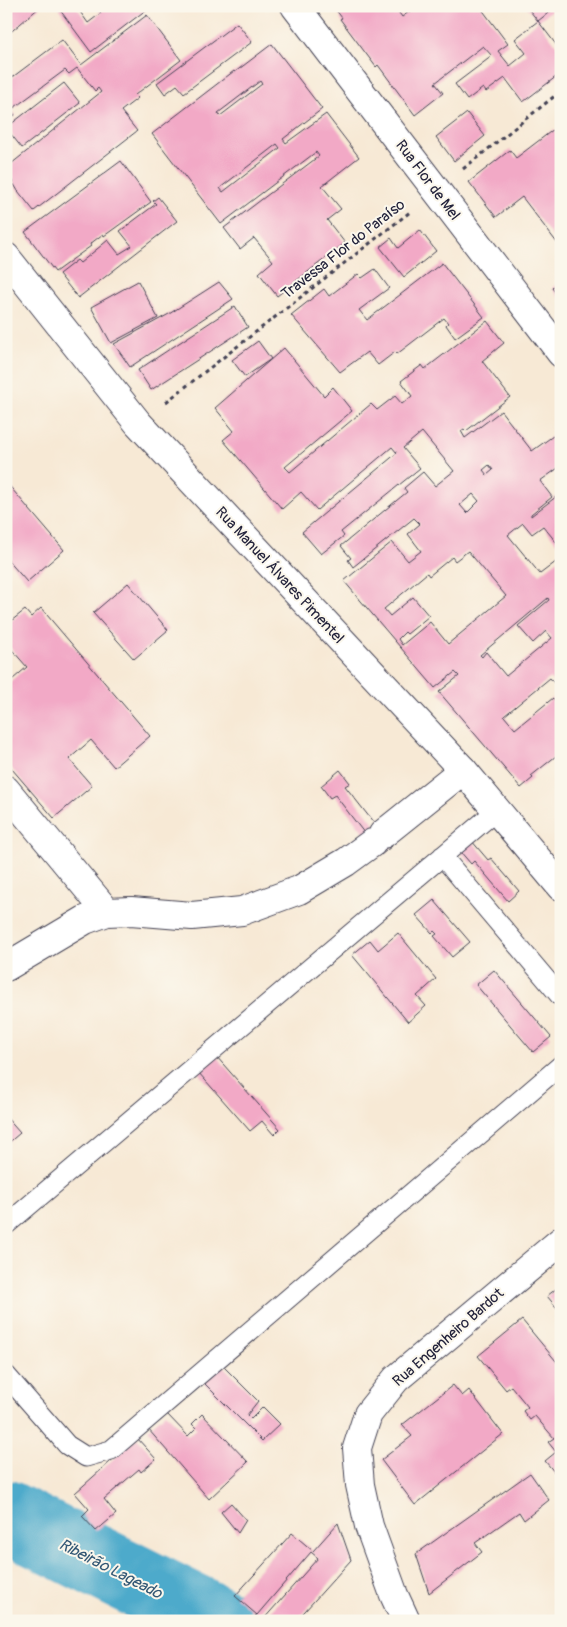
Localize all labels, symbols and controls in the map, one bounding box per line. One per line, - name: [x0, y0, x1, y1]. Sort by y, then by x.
- street label: Rua Flor de Mel: [391, 136, 464, 224]
- street label: Travessa Flor do Paraíso: [278, 195, 409, 304]
- street label: Rua Manuel Álvares Pimentel: [211, 503, 348, 648]
- street label: Rua Engenheiro Bardot: [389, 1283, 508, 1391]
- water label: Ribeirão Lageado: [56, 1534, 167, 1604]

